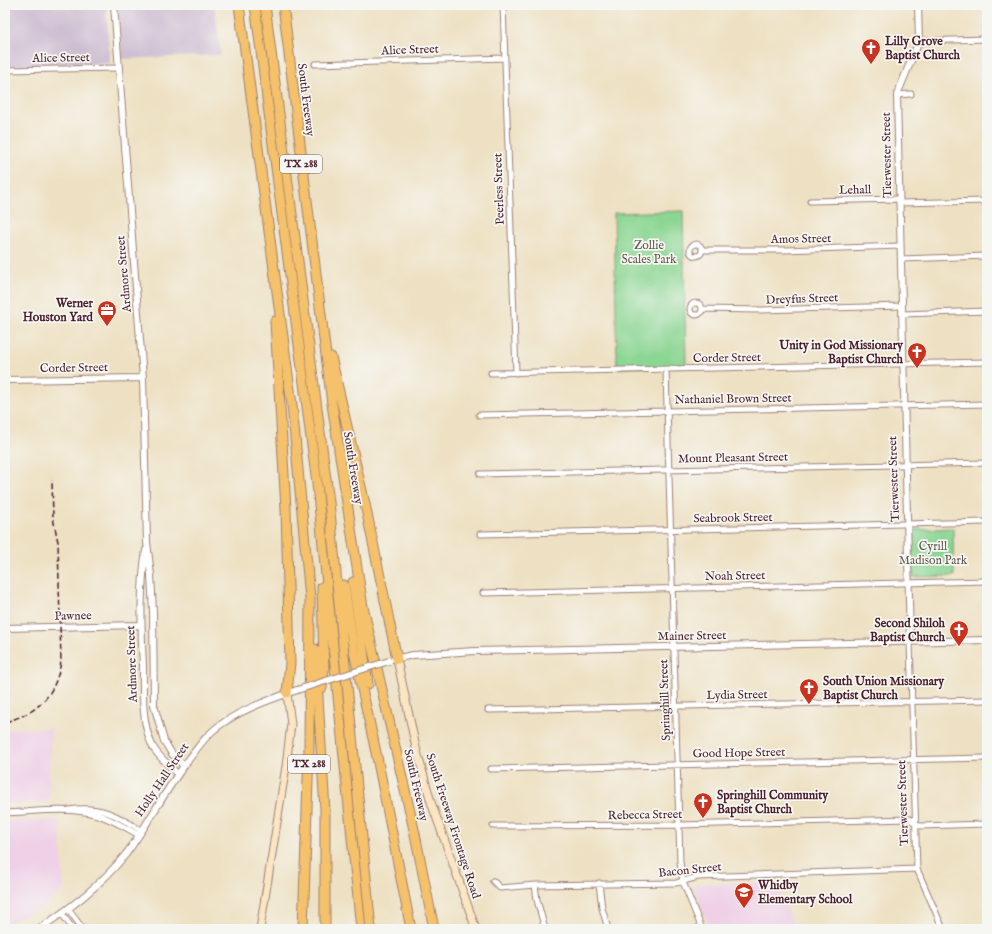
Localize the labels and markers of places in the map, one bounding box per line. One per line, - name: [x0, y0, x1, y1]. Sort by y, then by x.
- place label: Lilly Grove Baptist Church: [884, 34, 961, 64]
- church icon: Lilly Grove Baptist Church: [860, 37, 882, 65]
- place label: Werner Houston Yard: [23, 296, 94, 325]
- office icon: Werner Houston Yard: [96, 299, 118, 327]
- place label: Unity in God Missionary Baptist Church: [778, 338, 904, 368]
- church icon: Unity in God Missionary Baptist Church: [906, 341, 928, 369]
- place label: Second Shiloh Baptist Church: [870, 616, 946, 646]
- church icon: Second Shiloh Baptist Church: [948, 619, 970, 647]
- place label: South Union Missionary Baptist Church: [823, 674, 945, 704]
- church icon: South Union Missionary Baptist Church: [798, 677, 820, 705]
- place label: Springhill Community Baptist Church: [717, 788, 829, 818]
- church icon: Springhill Community Baptist Church: [692, 791, 714, 819]
- place label: Whidby Elementary School: [757, 878, 853, 908]
- school or university icon: Whidby Elementary School: [733, 881, 755, 909]

